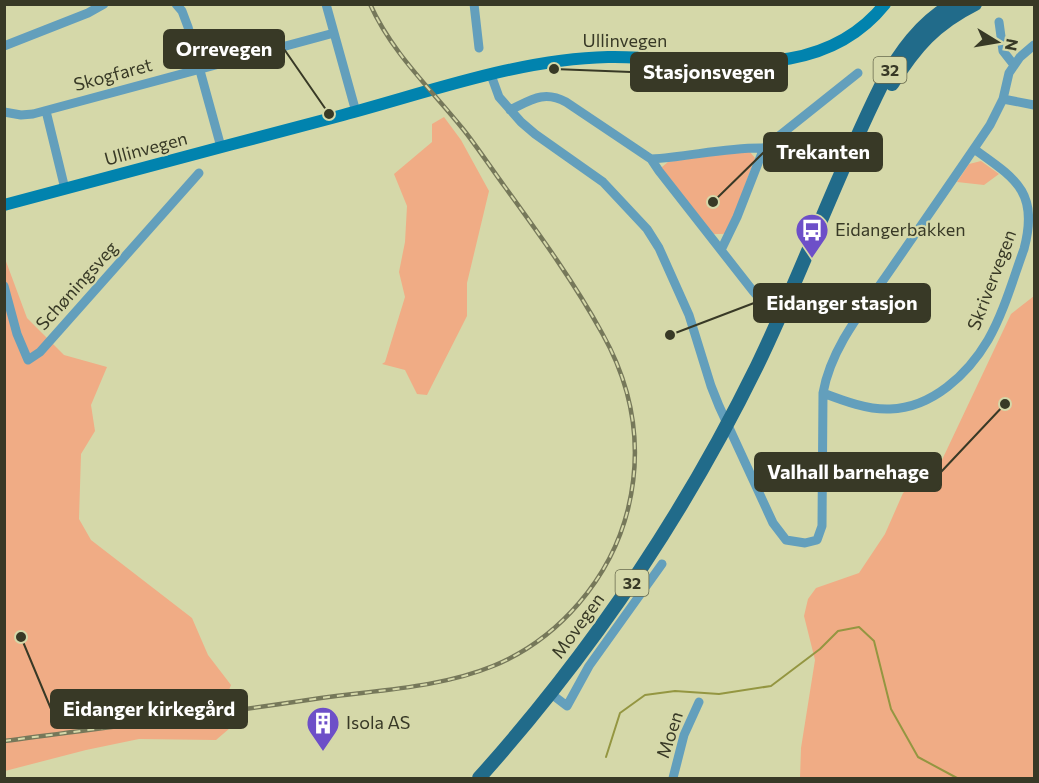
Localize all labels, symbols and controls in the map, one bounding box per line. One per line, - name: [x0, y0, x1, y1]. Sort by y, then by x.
- north arrow: [967, 12, 1027, 72]
- street label: Ullinvegen: [583, 29, 667, 51]
- callout: Orrevegen: [164, 30, 284, 68]
- text: Orrevegen: [176, 36, 272, 60]
- text: N: [1002, 37, 1023, 53]
- street label: Skogfaret: [71, 53, 154, 95]
- callout: Stasjonsvegen: [631, 53, 787, 91]
- road number: 32: [874, 57, 906, 83]
- text: Stasjonsvegen: [643, 59, 775, 83]
- street label: Ullinvegen: [102, 126, 190, 170]
- callout: Trekanten: [764, 133, 882, 171]
- text: Trekanten: [776, 139, 870, 163]
- bus stop icon: Eidangerbakken: [794, 212, 830, 259]
- place label: Eidangerbakken: [835, 218, 966, 240]
- street label: Skrivervegen: [962, 226, 1020, 333]
- street label: Schøningsveg: [31, 236, 122, 334]
- callout: Eidanger stasjon: [754, 284, 930, 322]
- text: Eidanger stasjon: [766, 290, 918, 314]
- callout: Valhall barnehage: [755, 453, 941, 491]
- text: Valhall barnehage: [767, 459, 929, 483]
- road number: 32: [616, 570, 648, 596]
- street label: Movegen: [546, 588, 608, 662]
- callout: Eidanger kirkegård: [51, 690, 247, 728]
- text: Eidanger kirkegård: [63, 696, 235, 720]
- building icon: Isola AS: [305, 705, 341, 752]
- street label: Moen: [651, 709, 687, 761]
- place label: Isola AS: [346, 711, 410, 733]

